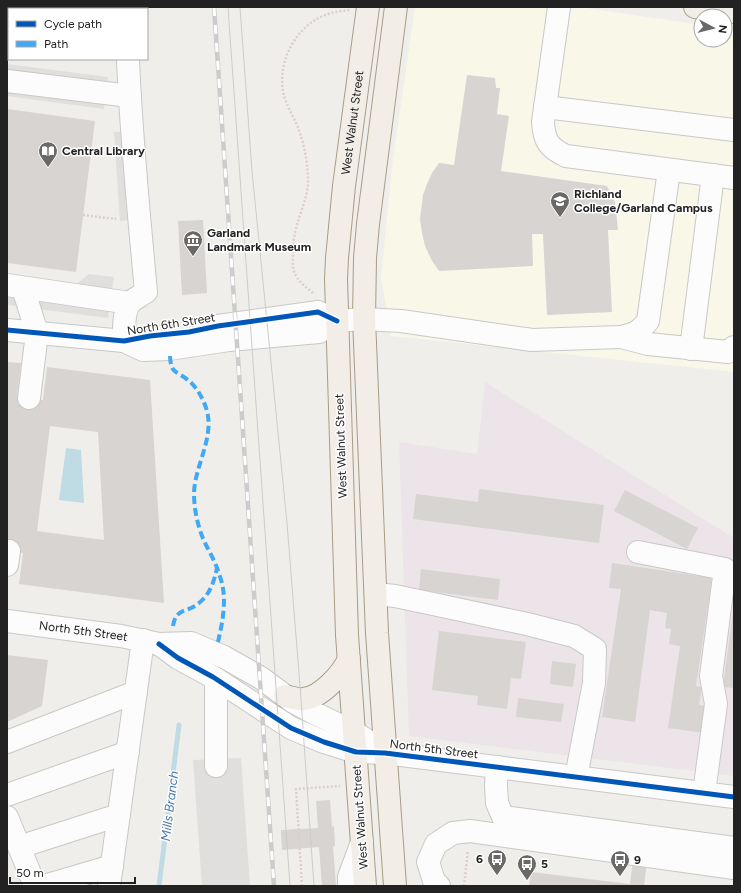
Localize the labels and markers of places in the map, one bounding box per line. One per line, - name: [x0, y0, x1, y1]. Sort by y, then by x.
- library icon: Central Library: [37, 140, 59, 168]
- place label: Central Library: [62, 144, 145, 158]
- place label: Richland College/Garland Campus: [574, 187, 713, 215]
- school or university icon: Richland College/Garland Campus: [549, 190, 571, 218]
- place label: Garland Landmark Museum: [207, 226, 311, 254]
- museum icon: Garland Landmark Museum: [182, 229, 204, 257]
- bus stop icon: 6: [486, 848, 508, 876]
- bus stop icon: 9: [609, 849, 631, 877]
- place label: 6: [476, 852, 483, 866]
- bus stop icon: 5: [516, 853, 538, 881]
- place label: 9: [634, 853, 641, 867]
- place label: 5: [541, 857, 548, 871]

